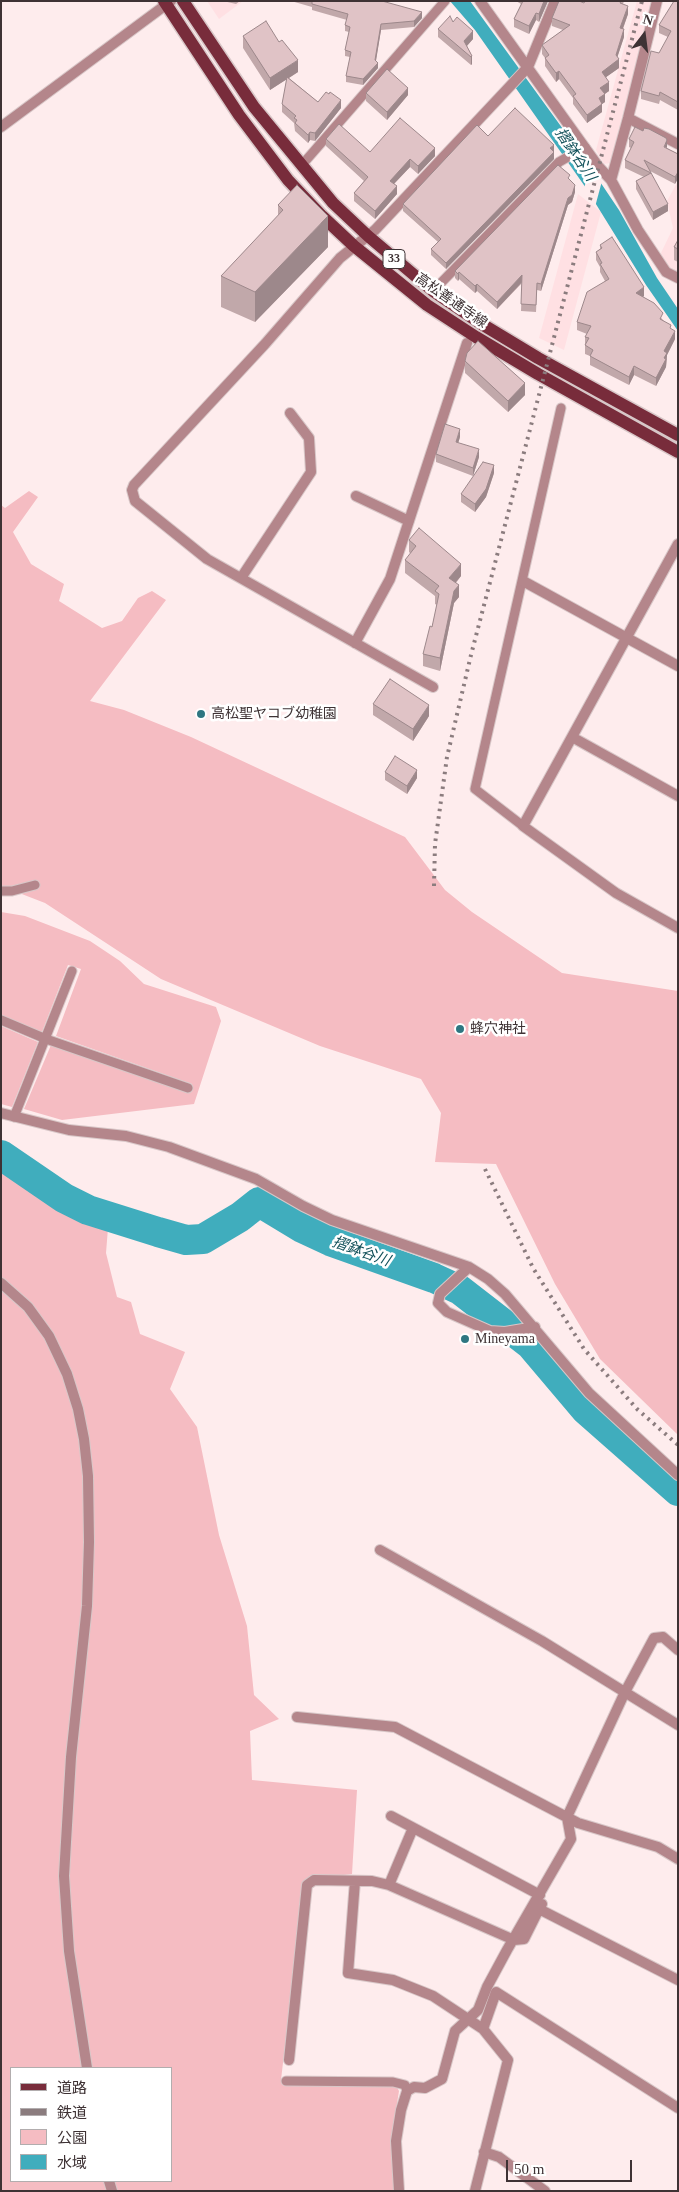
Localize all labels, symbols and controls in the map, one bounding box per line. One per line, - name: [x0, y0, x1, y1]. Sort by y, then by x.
- north arrow: [619, 10, 669, 60]
- text: N: [641, 11, 655, 29]
- water label: 摺鉢谷川: [551, 125, 599, 185]
- road number: 33: [383, 250, 405, 268]
- street label: 高松善通寺線: [412, 270, 490, 332]
- place label: 高松聖ヤコブ幼稚園: [211, 706, 337, 722]
- marker: 高松聖ヤコブ幼稚園: [195, 708, 207, 720]
- place label: 蜂穴神社: [470, 1021, 526, 1037]
- marker: 蜂穴神社: [454, 1023, 466, 1035]
- water label: 摺鉢谷川: [330, 1233, 392, 1271]
- place label: Mineyama: [475, 1331, 535, 1347]
- marker: Mineyama: [459, 1333, 471, 1345]
- legend: [10, 2067, 172, 2182]
- text: 道路: [57, 2080, 87, 2096]
- text: 鉄道: [57, 2105, 87, 2121]
- text: 公園: [57, 2130, 87, 2146]
- scale bar: [509, 2150, 635, 2182]
- text: 水域: [57, 2155, 87, 2171]
- text: 50 m: [514, 2161, 544, 2177]

